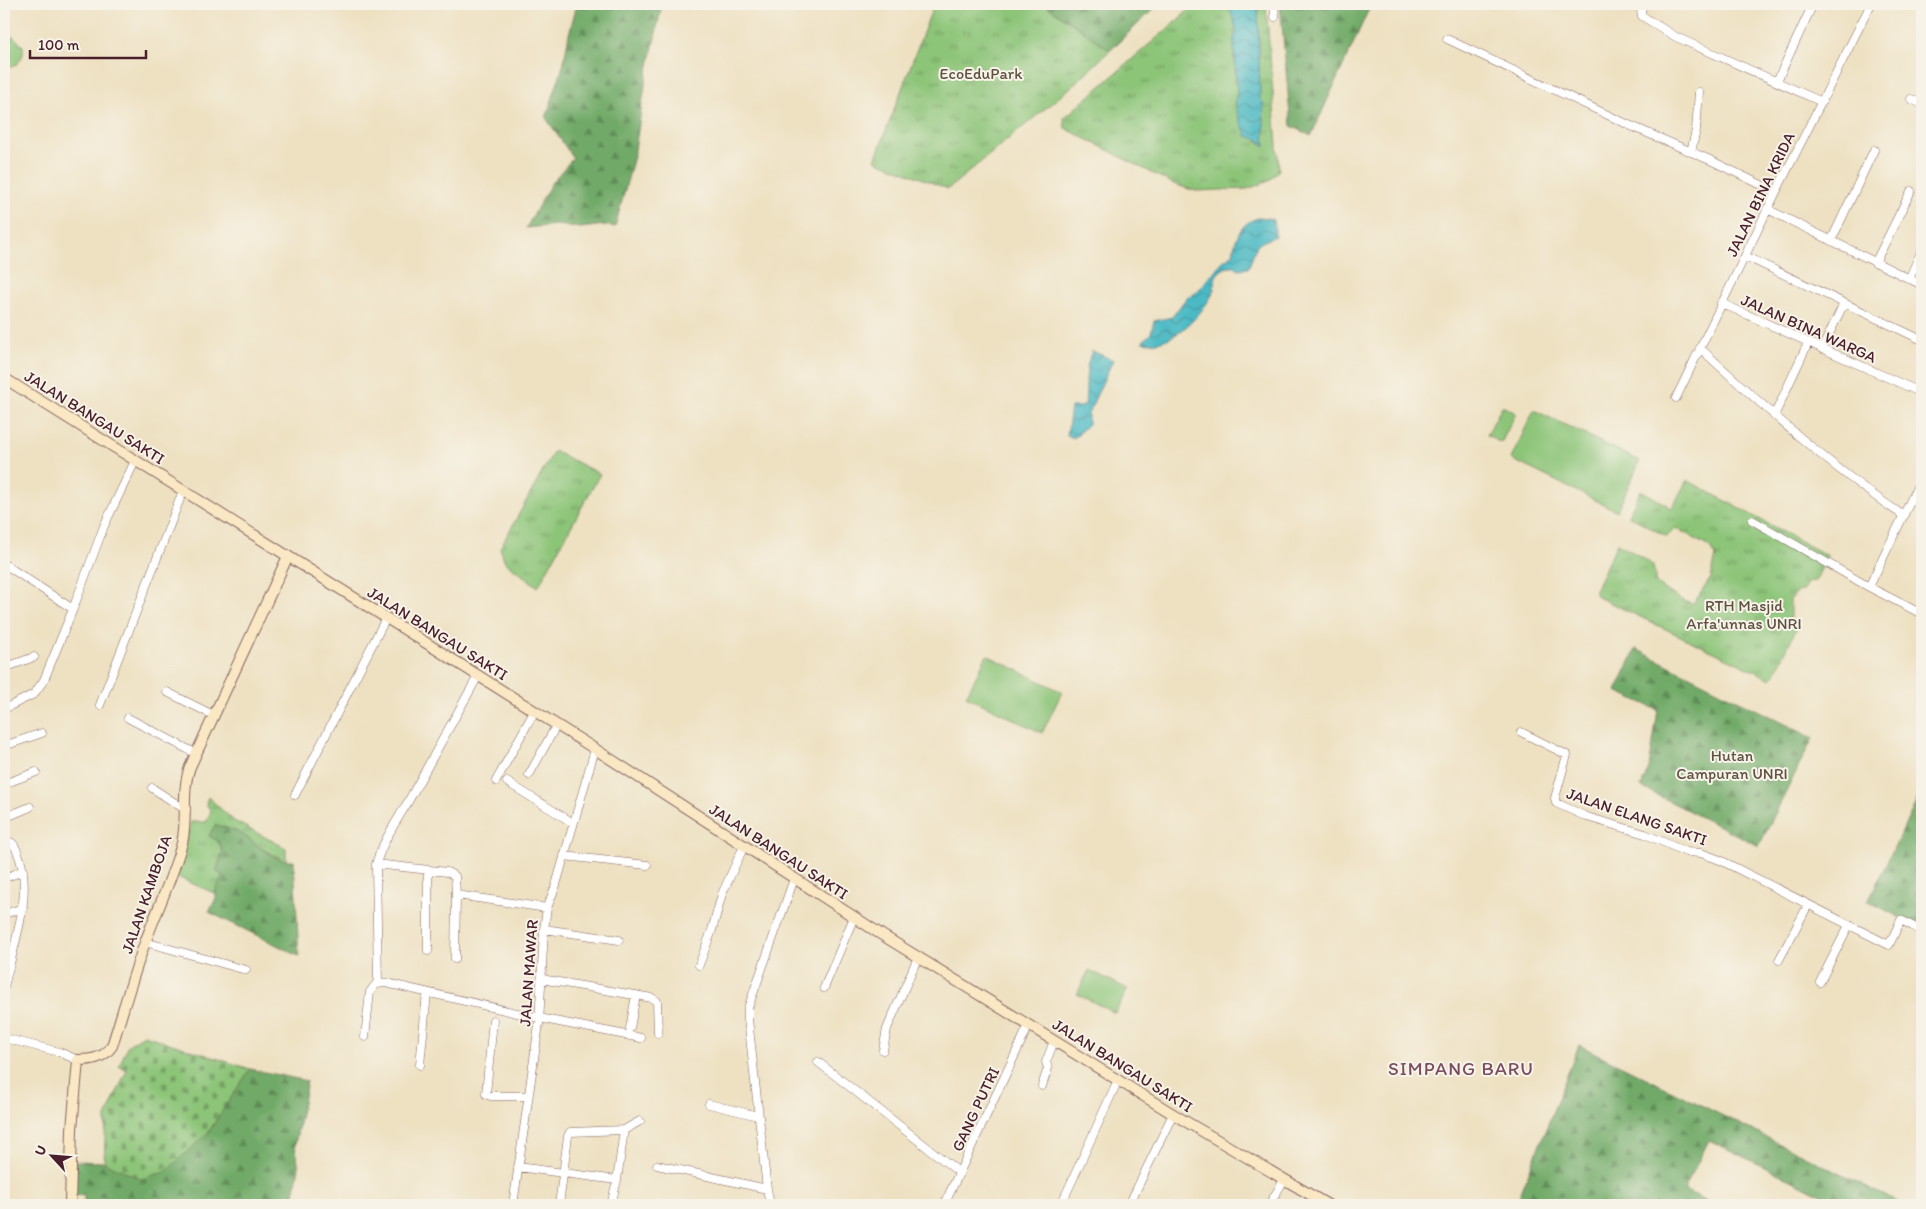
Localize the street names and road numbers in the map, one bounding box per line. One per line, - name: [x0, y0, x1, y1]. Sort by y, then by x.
- street label: JALAN BINA KRIDA: [1722, 129, 1799, 259]
- street label: JALAN BINA WARGA: [1738, 290, 1879, 367]
- street label: JALAN BANGAU SAKTI: [21, 367, 168, 468]
- street label: JALAN BANGAU SAKTI: [364, 583, 511, 684]
- street label: JALAN ELANG SAKTI: [1564, 784, 1710, 849]
- street label: JALAN BANGAU SAKTI: [706, 799, 852, 903]
- street label: JALAN KAMBOJA: [117, 832, 176, 956]
- street label: JALAN MAWAR: [515, 919, 542, 1027]
- street label: JALAN BANGAU SAKTI: [1049, 1015, 1196, 1116]
- street label: GANG PUTRI: [948, 1064, 1003, 1155]

